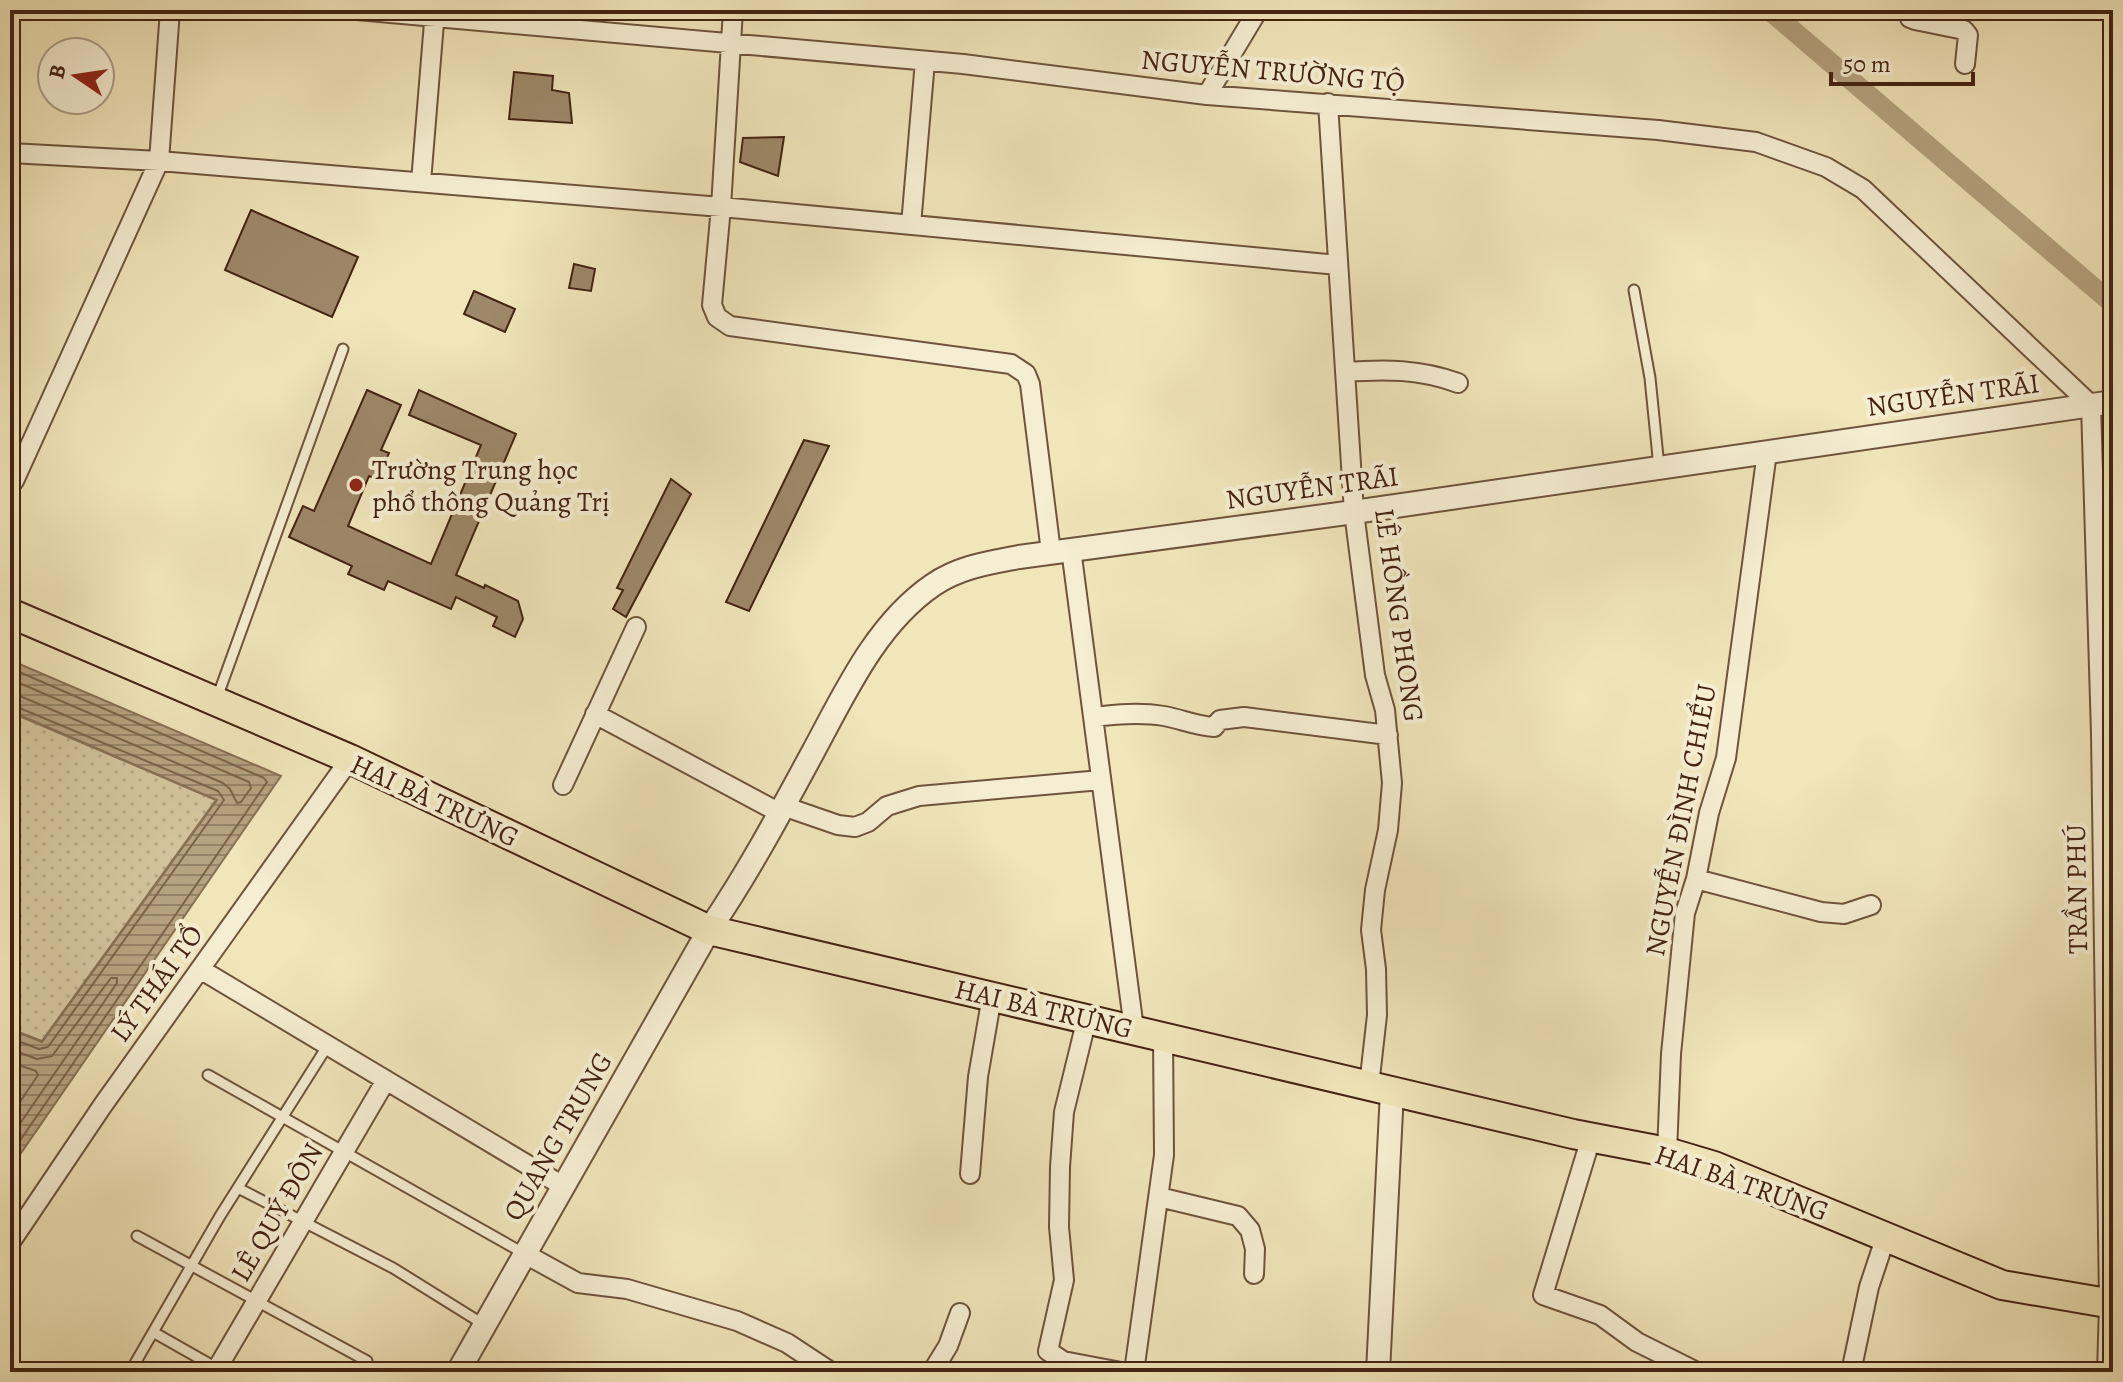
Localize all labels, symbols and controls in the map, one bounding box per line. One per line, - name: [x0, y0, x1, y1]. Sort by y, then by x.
- north arrow: [36, 36, 116, 116]
- scale bar: [1831, 36, 1973, 86]
- street label: NGUYỄN TRƯỜNG TỘ: [1139, 41, 1406, 101]
- text: 50 m: [1843, 48, 1891, 80]
- text: B: [41, 62, 74, 82]
- street label: NGUYỄN TRÃI: [1864, 364, 2042, 426]
- place label: Trường Trung học phổ thông Quảng Trị: [372, 451, 610, 521]
- street label: NGUYỄN TRÃI: [1223, 457, 1401, 519]
- marker: Trường Trung học phổ thông Quảng Trị: [347, 476, 365, 494]
- street label: LÊ HỒNG PHONG: [1365, 506, 1433, 724]
- street label: NGUYỄN ĐÌNH CHIỂU: [1636, 681, 1726, 959]
- street label: HAI BÀ TRƯNG: [344, 745, 525, 856]
- street label: TRẦN PHÚ: [2057, 824, 2097, 954]
- street label: LÝ THÁI TỔ: [101, 917, 212, 1050]
- street label: HAI BÀ TRƯNG: [951, 970, 1136, 1048]
- street label: QUANG TRUNG: [494, 1045, 622, 1228]
- street label: HAI BÀ TRƯNG: [1650, 1135, 1834, 1230]
- street label: LÊ QUÝ ĐÔN: [222, 1136, 332, 1289]

